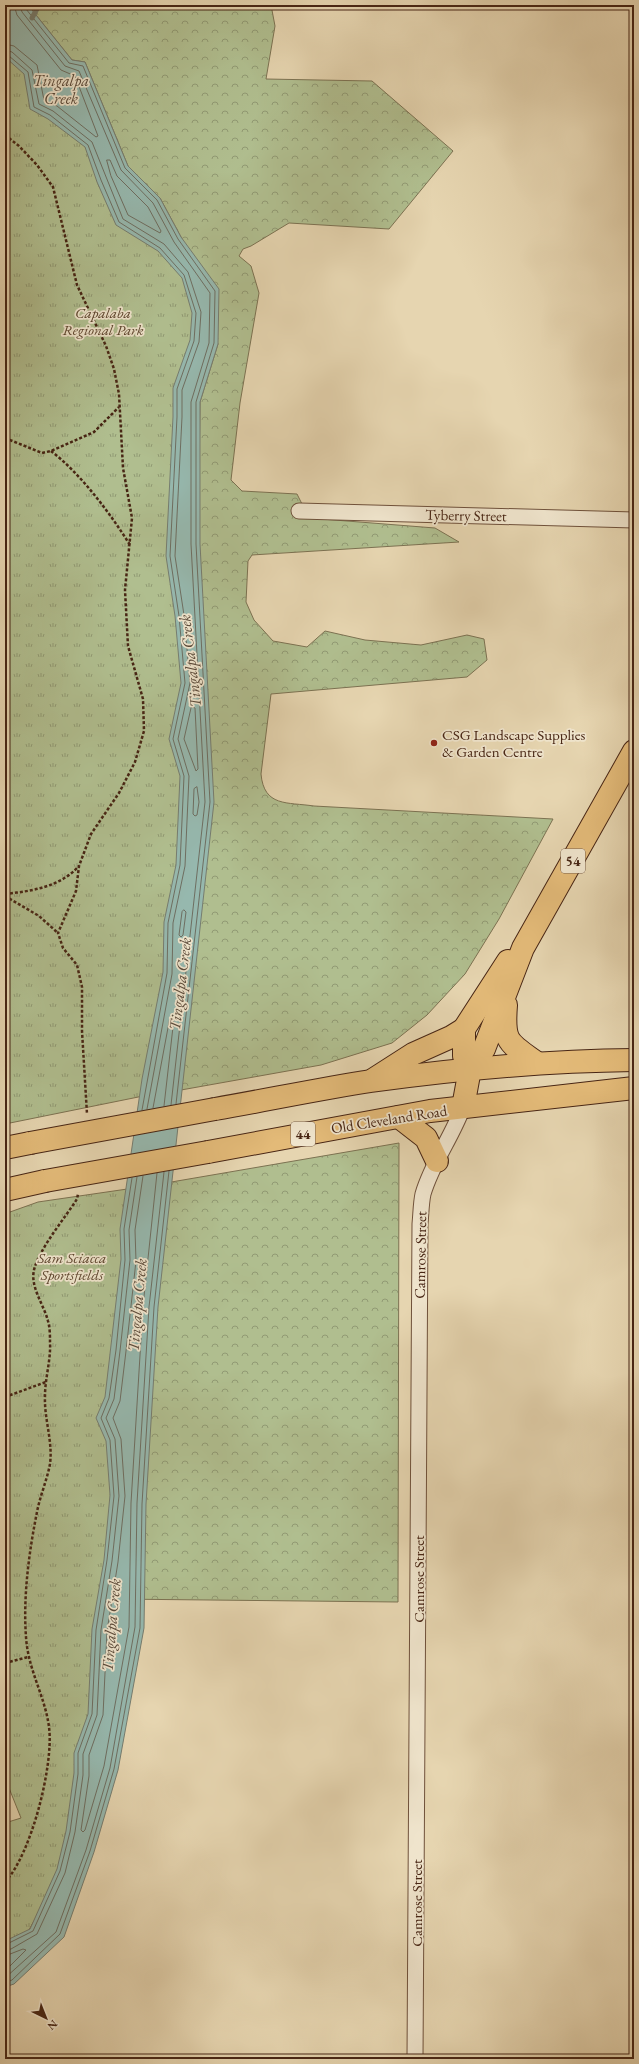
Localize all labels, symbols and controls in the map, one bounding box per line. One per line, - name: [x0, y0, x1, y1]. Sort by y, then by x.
- water label: Tingalpa Creek: [33, 70, 89, 109]
- park label: Capalaba Regional Park: [62, 303, 144, 339]
- street label: Tyberry Street: [425, 505, 507, 525]
- water label: Tingalpa Creek: [174, 613, 206, 709]
- place label: CSG Landscape Supplies & Garden Centre: [442, 725, 586, 761]
- marker: CSG Landscape Supplies & Garden Centre: [429, 738, 439, 748]
- road number: 54: [561, 849, 585, 873]
- water label: Tingalpa Creek: [164, 936, 196, 1032]
- street label: Old Cleveland Road: [330, 1100, 449, 1138]
- road number: 44: [291, 1122, 315, 1146]
- street label: Camrose Street: [410, 1211, 430, 1299]
- park label: Sam Sciacca Sportsfields: [37, 1248, 106, 1284]
- water label: Tingalpa Creek: [122, 1257, 152, 1352]
- street label: Camrose Street: [409, 1535, 428, 1623]
- water label: Tingalpa Creek: [96, 1577, 126, 1672]
- street label: Camrose Street: [407, 1859, 426, 1947]
- north arrow: [26, 1998, 66, 2038]
- text: N: [45, 2017, 61, 2034]

